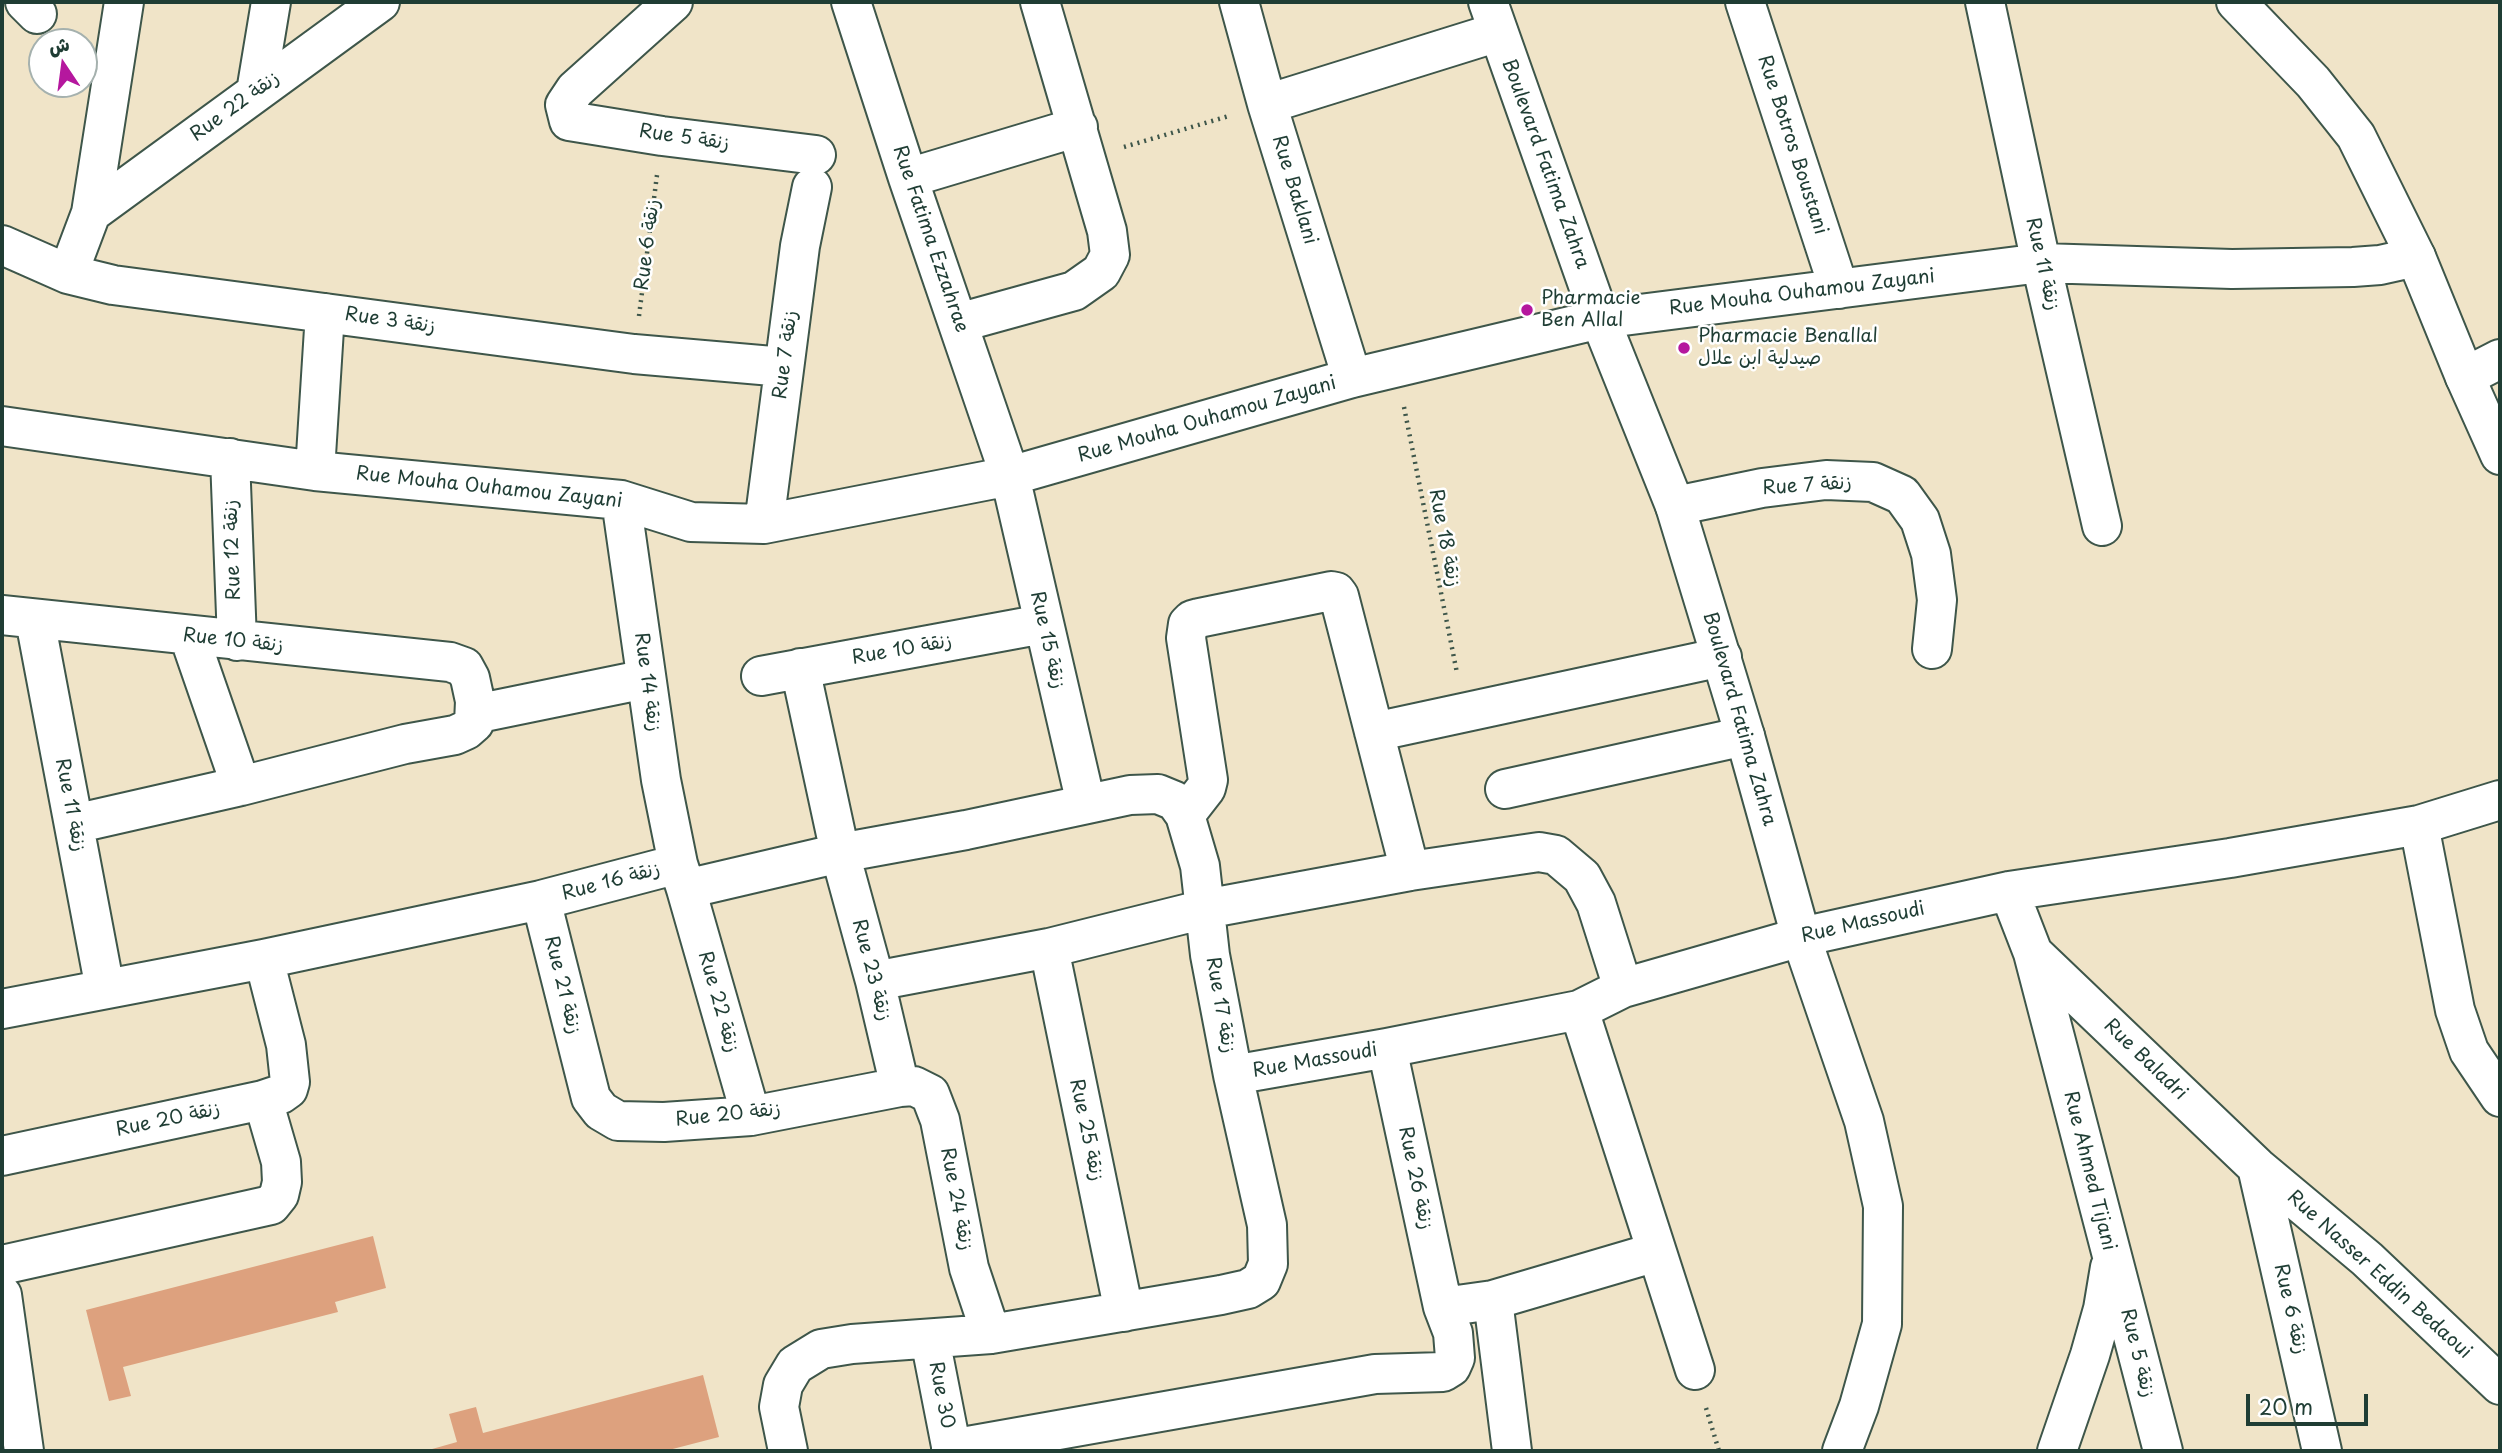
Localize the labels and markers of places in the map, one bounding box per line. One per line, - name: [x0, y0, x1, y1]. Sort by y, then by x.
- place label: Pharmacie Ben Allal: [1541, 288, 1641, 332]
- marker: Pharmacie Ben Allal: [1519, 302, 1535, 318]
- place label: Pharmacie Benallal صيدلية ابن علال: [1698, 326, 1878, 370]
- marker: Pharmacie Benallal صيدلية ابن علال: [1676, 340, 1692, 356]

